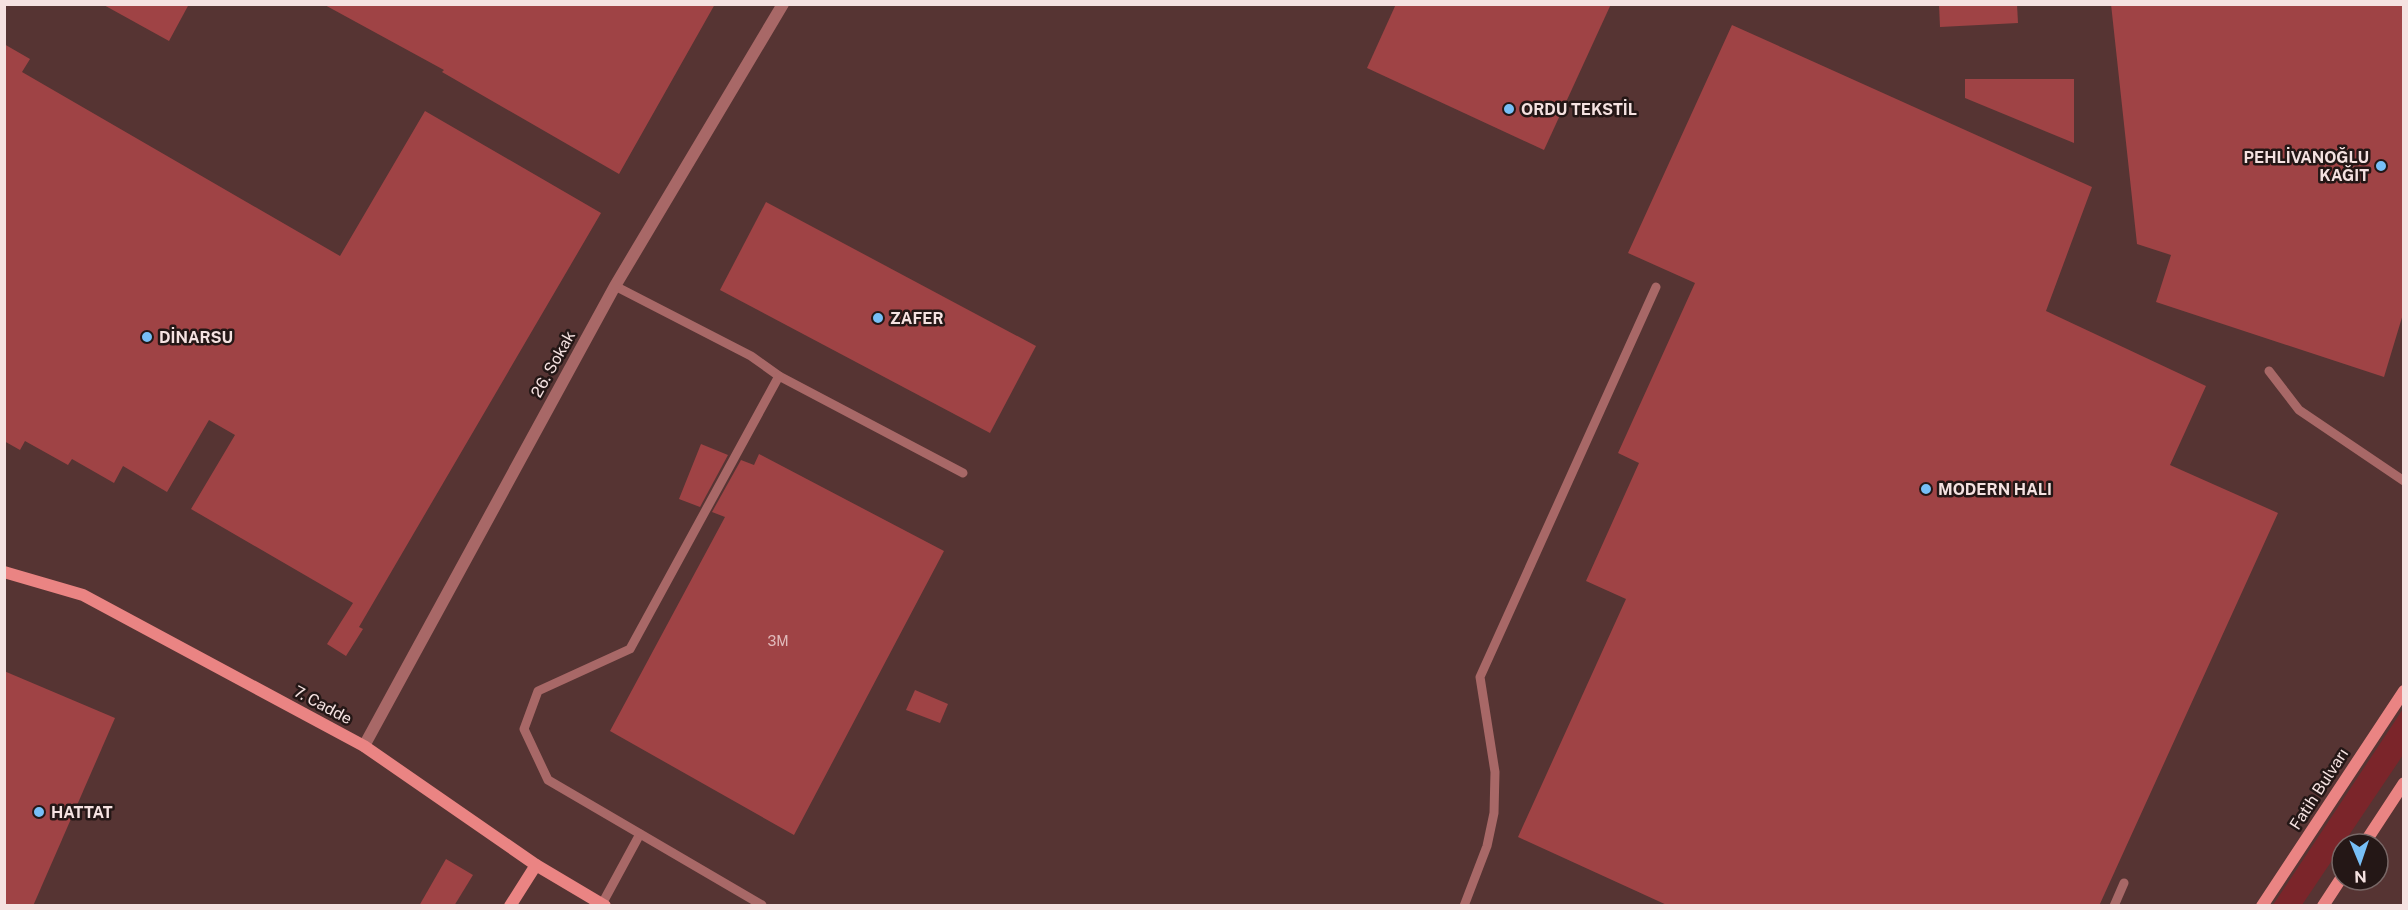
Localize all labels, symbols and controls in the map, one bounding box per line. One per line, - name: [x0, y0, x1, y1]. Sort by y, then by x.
- place label: ORDU TEKSTİL: [1521, 99, 1637, 119]
- marker: ORDU TEKSTİL: [1502, 102, 1516, 116]
- place label: PEHLİVANOĞLU KAĞIT: [2244, 147, 2369, 185]
- marker: PEHLİVANOĞLU KAĞIT: [2374, 159, 2388, 173]
- place label: ZAFER: [890, 309, 944, 328]
- marker: ZAFER: [871, 311, 885, 325]
- place label: DİNARSU: [159, 327, 233, 347]
- street label: 26. Sokak: [527, 327, 579, 401]
- marker: DİNARSU: [140, 330, 154, 344]
- place label: MODERN HALI: [1938, 480, 2052, 499]
- marker: MODERN HALI: [1919, 482, 1933, 496]
- house number: 3M: [767, 633, 789, 649]
- street label: 7. Cadde: [291, 682, 355, 728]
- street label: Fatih Bulvarı: [2286, 745, 2352, 833]
- place label: HATTAT: [51, 803, 113, 822]
- marker: HATTAT: [32, 805, 46, 819]
- north arrow: [2330, 832, 2390, 892]
- text: N: [2354, 867, 2367, 886]

